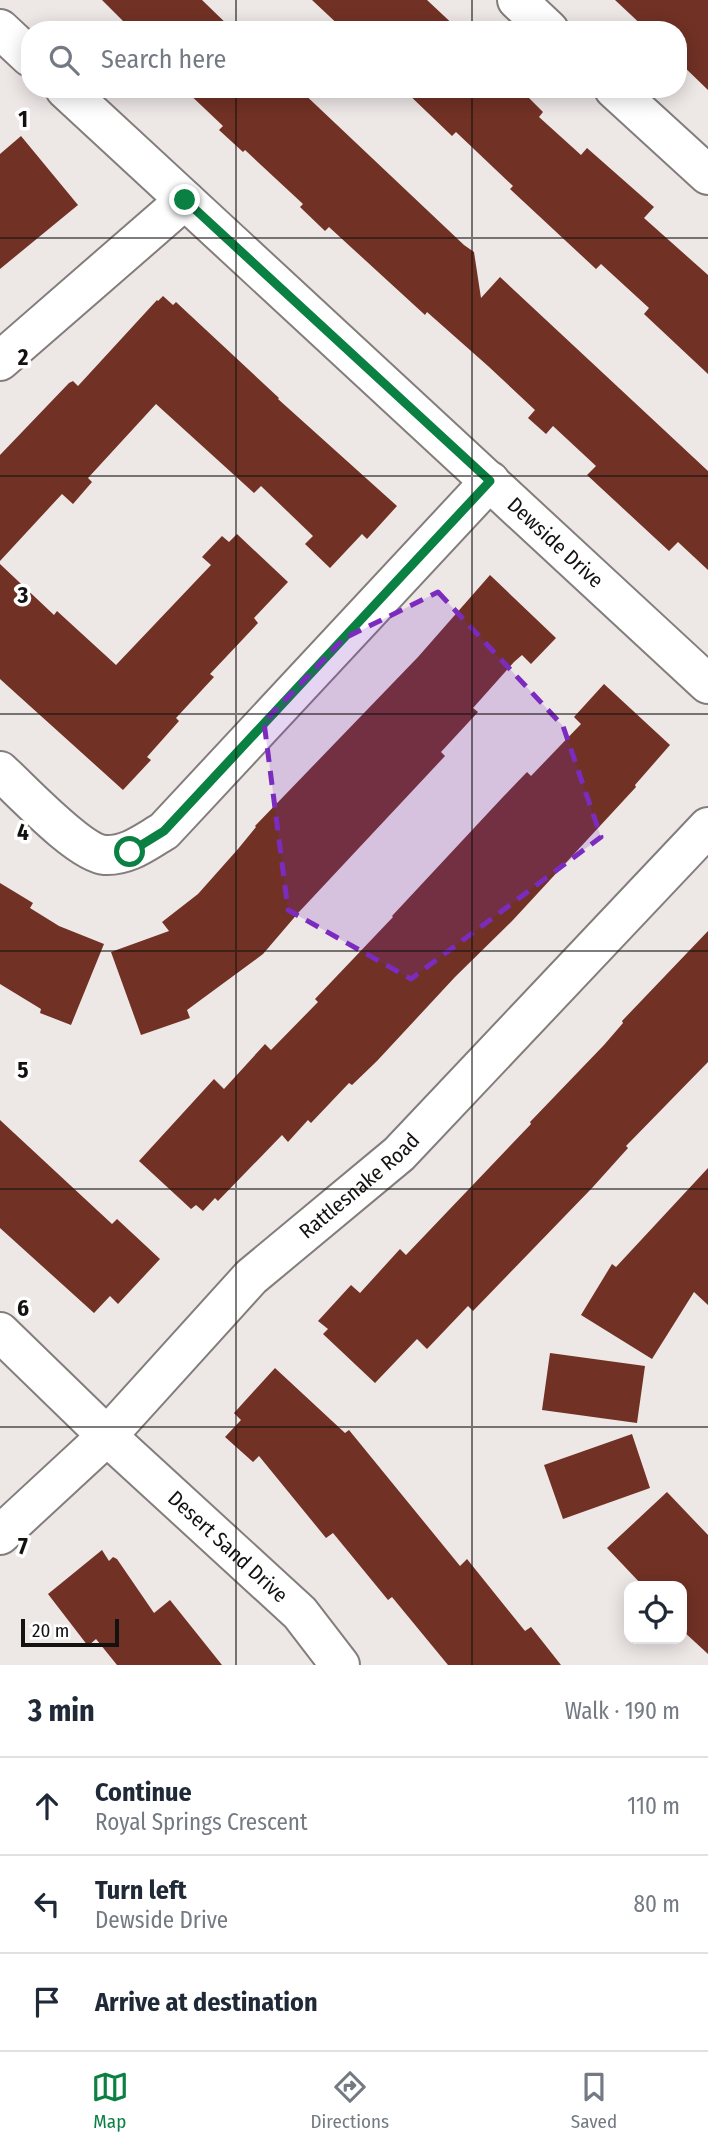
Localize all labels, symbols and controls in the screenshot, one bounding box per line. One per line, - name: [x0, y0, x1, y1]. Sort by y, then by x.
- search box: [21, 21, 687, 98]
- icon: search: [45, 41, 83, 79]
- text: Search here: [101, 44, 226, 75]
- text: 1: [18, 105, 28, 133]
- route end: [169, 184, 200, 215]
- text: 2: [17, 343, 29, 371]
- street label: Dewside Drive: [502, 492, 609, 594]
- text: 3: [17, 581, 29, 609]
- text: 4: [17, 818, 29, 846]
- route start: [114, 836, 145, 867]
- text: 5: [17, 1056, 29, 1084]
- street label: Rattlesnake Road: [294, 1128, 425, 1244]
- text: 6: [17, 1294, 29, 1322]
- street label: Desert Sand Drive: [162, 1485, 293, 1608]
- text: 7: [18, 1532, 28, 1560]
- map controls: [624, 1581, 687, 1644]
- button: locate: [624, 1581, 687, 1644]
- scale bar: [21, 1616, 119, 1648]
- text: 20 m: [32, 1619, 69, 1642]
- text: 3 min: [28, 1693, 95, 1729]
- text: Walk · 190 m: [565, 1697, 680, 1725]
- text: Continue: [95, 1777, 192, 1808]
- icon: ahead: [28, 1787, 66, 1825]
- text: 110 m: [627, 1792, 680, 1820]
- text: Royal Springs Crescent: [95, 1808, 307, 1836]
- text: Turn left: [95, 1875, 187, 1906]
- icon: left: [28, 1885, 66, 1923]
- text: 80 m: [633, 1890, 680, 1918]
- text: Dewside Drive: [95, 1906, 228, 1934]
- icon: arrive: [28, 1983, 66, 2021]
- text: Arrive at destination: [95, 1987, 318, 2018]
- tab: Map: [91, 2068, 129, 2133]
- tab: Directions: [311, 2068, 389, 2133]
- tab: Saved: [571, 2068, 617, 2133]

